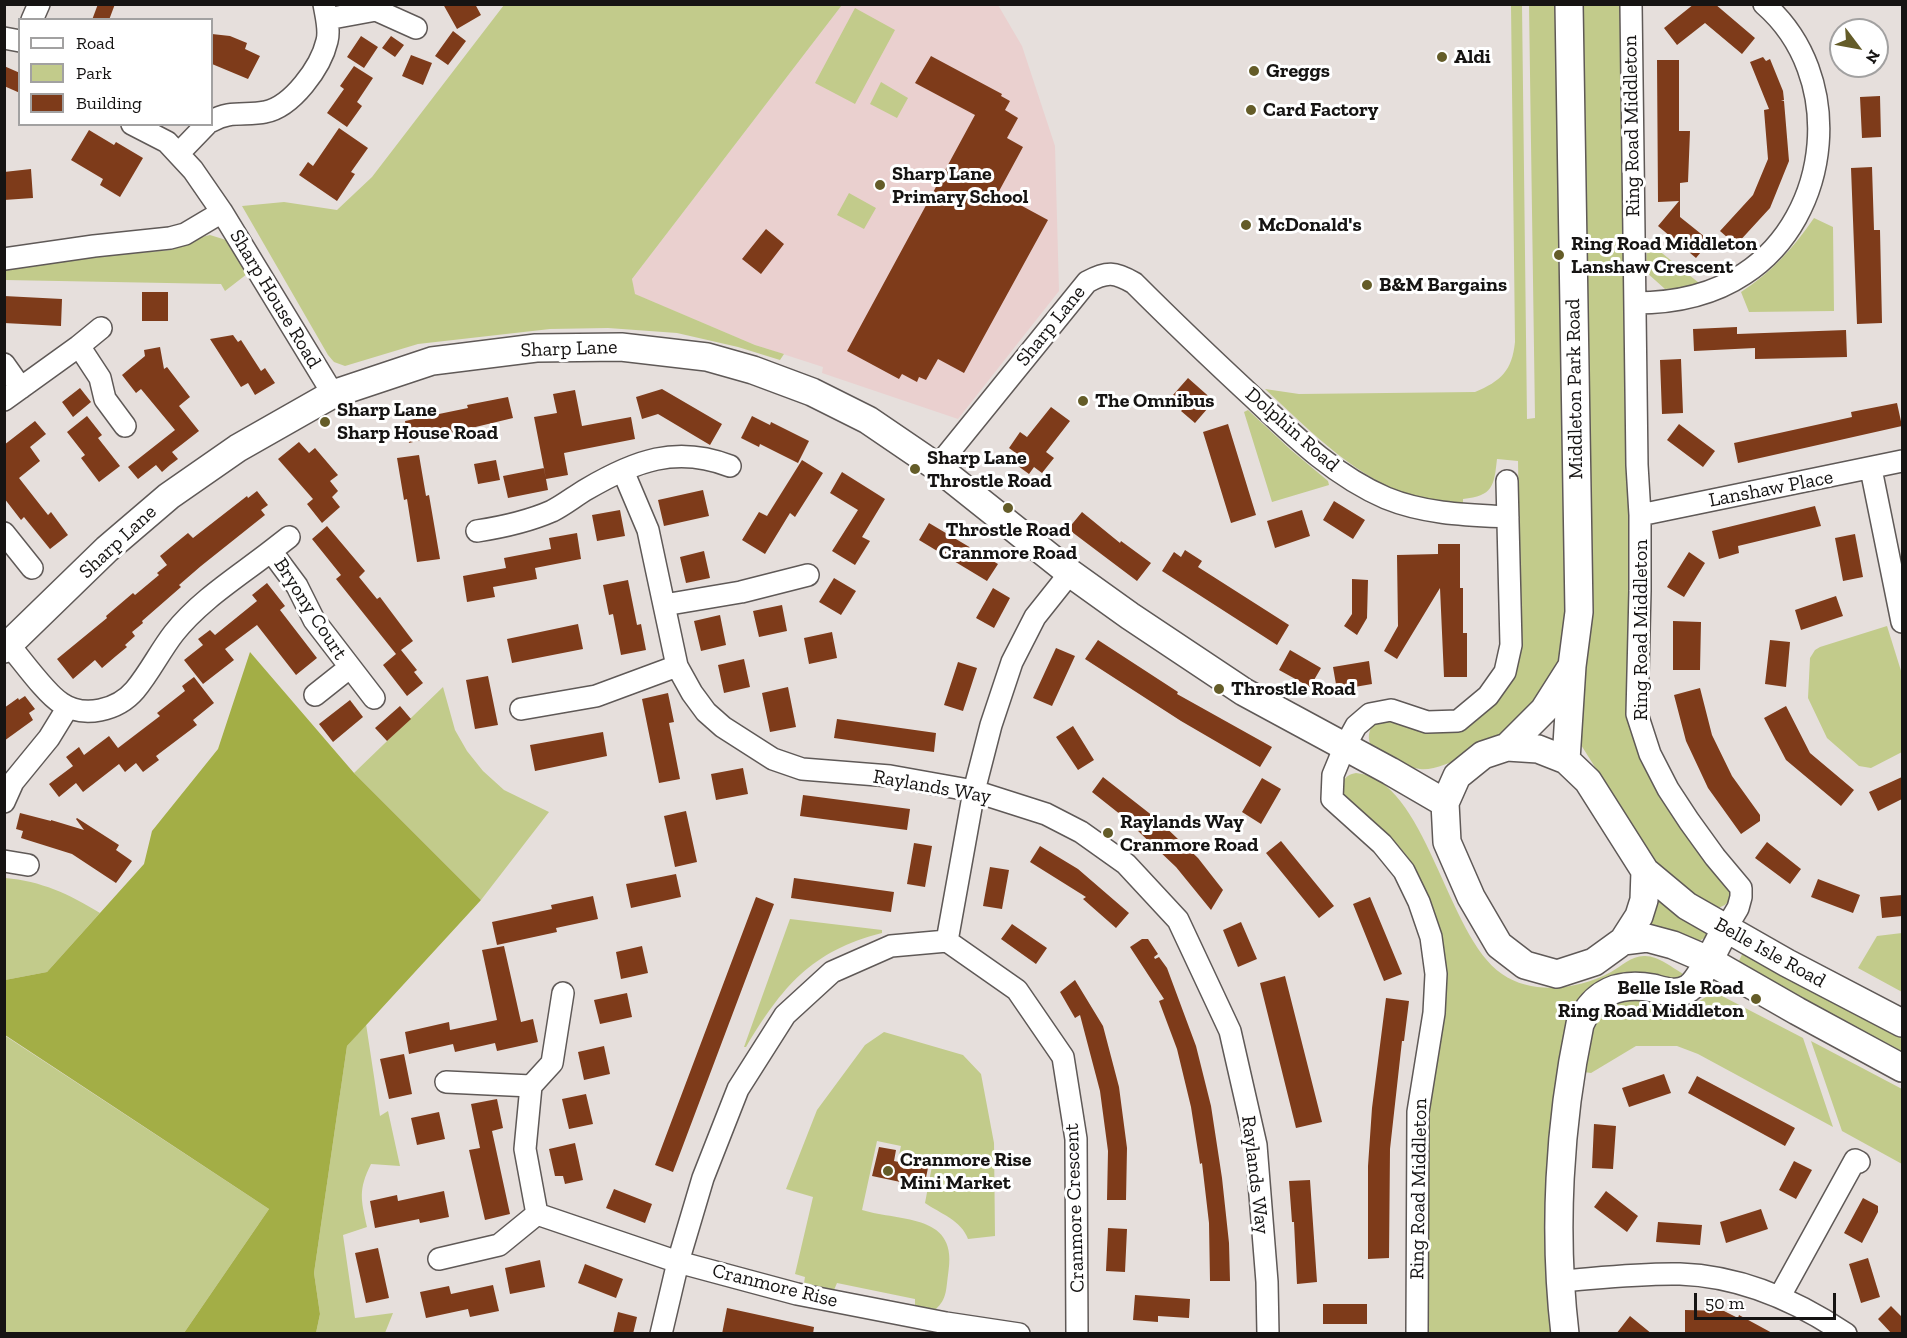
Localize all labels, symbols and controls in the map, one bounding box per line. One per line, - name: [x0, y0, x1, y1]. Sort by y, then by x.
- legend: [18, 18, 213, 126]
- north arrow: [1829, 18, 1889, 78]
- text: Road: [76, 32, 115, 54]
- street label: Ring Road Middleton: [1618, 35, 1646, 217]
- place label: Aldi: [1454, 45, 1491, 69]
- text: N: [1862, 47, 1884, 67]
- marker: Aldi: [1435, 50, 1449, 64]
- place label: Greggs: [1266, 59, 1330, 83]
- text: Park: [76, 62, 112, 84]
- marker: Greggs: [1247, 64, 1261, 78]
- text: Building: [76, 92, 142, 114]
- place label: Card Factory: [1263, 98, 1378, 122]
- marker: Card Factory: [1244, 103, 1258, 117]
- place label: Sharp Lane Primary School: [892, 162, 1028, 209]
- marker: Sharp Lane Primary School: [873, 178, 887, 192]
- place label: McDonald's: [1258, 213, 1362, 237]
- marker: McDonald's: [1239, 218, 1253, 232]
- street label: Sharp House Road: [224, 225, 326, 373]
- place label: Ring Road Middleton Lanshaw Crescent: [1571, 232, 1757, 279]
- marker: Ring Road Middleton Lanshaw Crescent: [1552, 248, 1566, 262]
- place label: B&M Bargains: [1379, 273, 1507, 297]
- marker: B&M Bargains: [1360, 278, 1374, 292]
- street label: Sharp Lane: [1011, 281, 1091, 371]
- street label: Middleton Park Road: [1561, 298, 1589, 480]
- street label: Sharp Lane: [520, 335, 618, 363]
- street label: Dolphin Road: [1240, 383, 1344, 477]
- place label: The Omnibus: [1095, 389, 1215, 413]
- marker: The Omnibus: [1076, 394, 1090, 408]
- place label: Sharp Lane Sharp House Road: [337, 398, 498, 445]
- marker: Sharp Lane Sharp House Road: [318, 415, 332, 429]
- place label: Sharp Lane Throstle Road: [927, 446, 1052, 493]
- marker: Sharp Lane Throstle Road: [908, 462, 922, 476]
- street label: Lanshaw Place: [1707, 465, 1835, 513]
- street label: Sharp Lane: [74, 500, 162, 584]
- marker: Throstle Road Cranmore Road: [1001, 501, 1015, 515]
- place label: Throstle Road Cranmore Road: [939, 518, 1077, 565]
- street label: Ring Road Middleton: [1629, 539, 1653, 721]
- street label: Bryony Court: [268, 554, 352, 664]
- place label: Throstle Road: [1231, 677, 1356, 701]
- marker: Throstle Road: [1212, 682, 1226, 696]
- street label: Raylands Way: [871, 765, 993, 809]
- place label: Raylands Way Cranmore Road: [1120, 810, 1258, 857]
- marker: Raylands Way Cranmore Road: [1101, 826, 1115, 840]
- street label: Belle Isle Road: [1710, 913, 1830, 993]
- place label: Belle Isle Road Ring Road Middleton: [1558, 976, 1744, 1023]
- marker: Belle Isle Road Ring Road Middleton: [1749, 992, 1763, 1006]
- street label: Ring Road Middleton: [1405, 1098, 1433, 1280]
- street label: Raylands Way: [1236, 1114, 1274, 1236]
- street label: Cranmore Crescent: [1060, 1123, 1090, 1293]
- place label: Cranmore Rise Mini Market: [900, 1148, 1031, 1195]
- marker: Cranmore Rise Mini Market: [881, 1164, 895, 1178]
- street label: Cranmore Rise: [710, 1259, 840, 1313]
- scale bar: [1697, 1281, 1840, 1319]
- text: 50 m: [1705, 1292, 1744, 1314]

